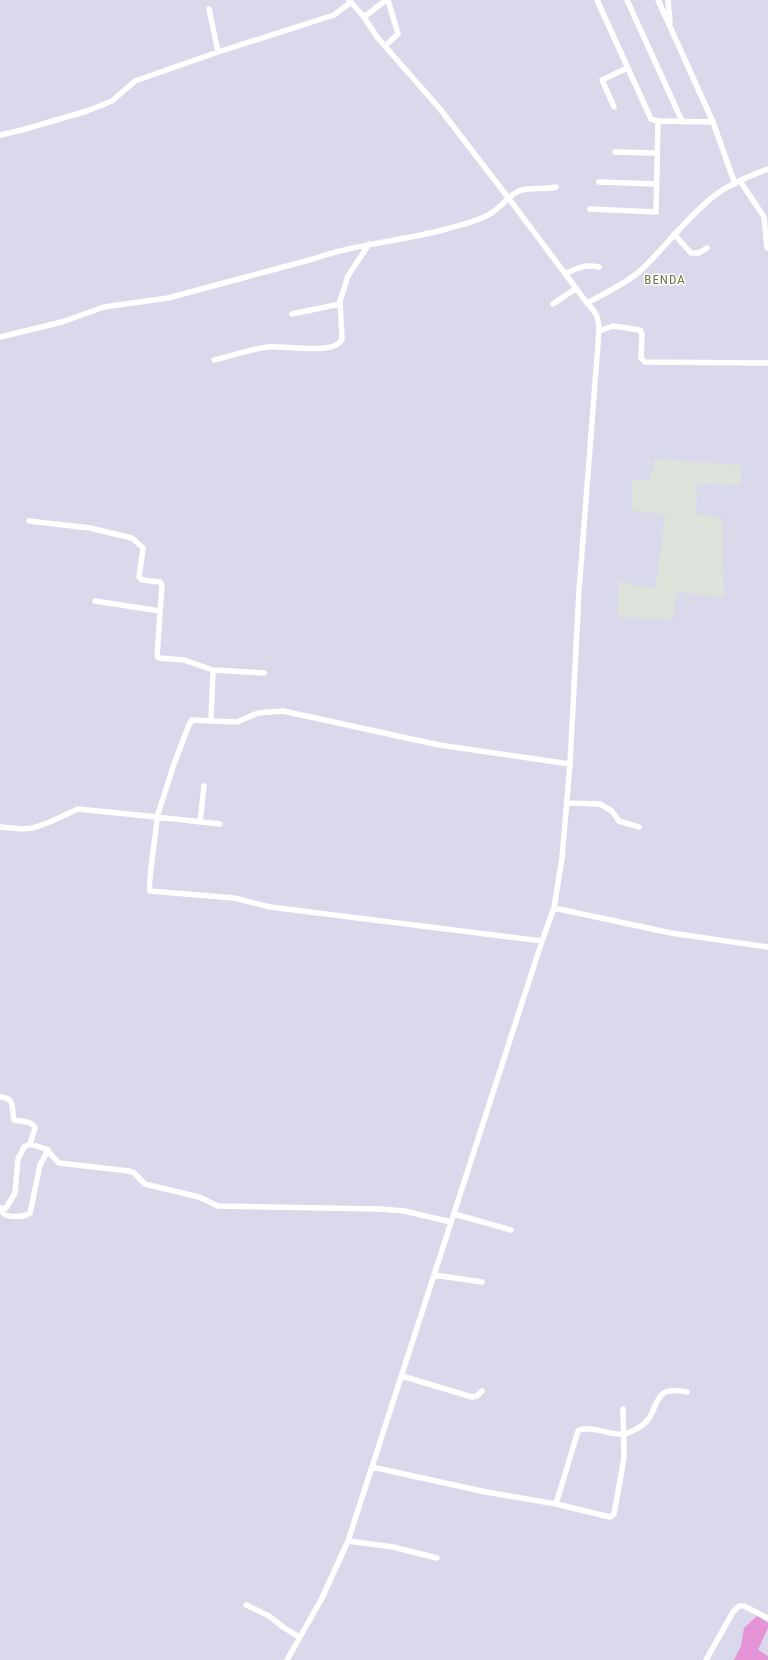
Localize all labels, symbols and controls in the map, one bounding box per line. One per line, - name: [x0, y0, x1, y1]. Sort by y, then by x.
- district label: BENDA: [644, 272, 686, 287]

